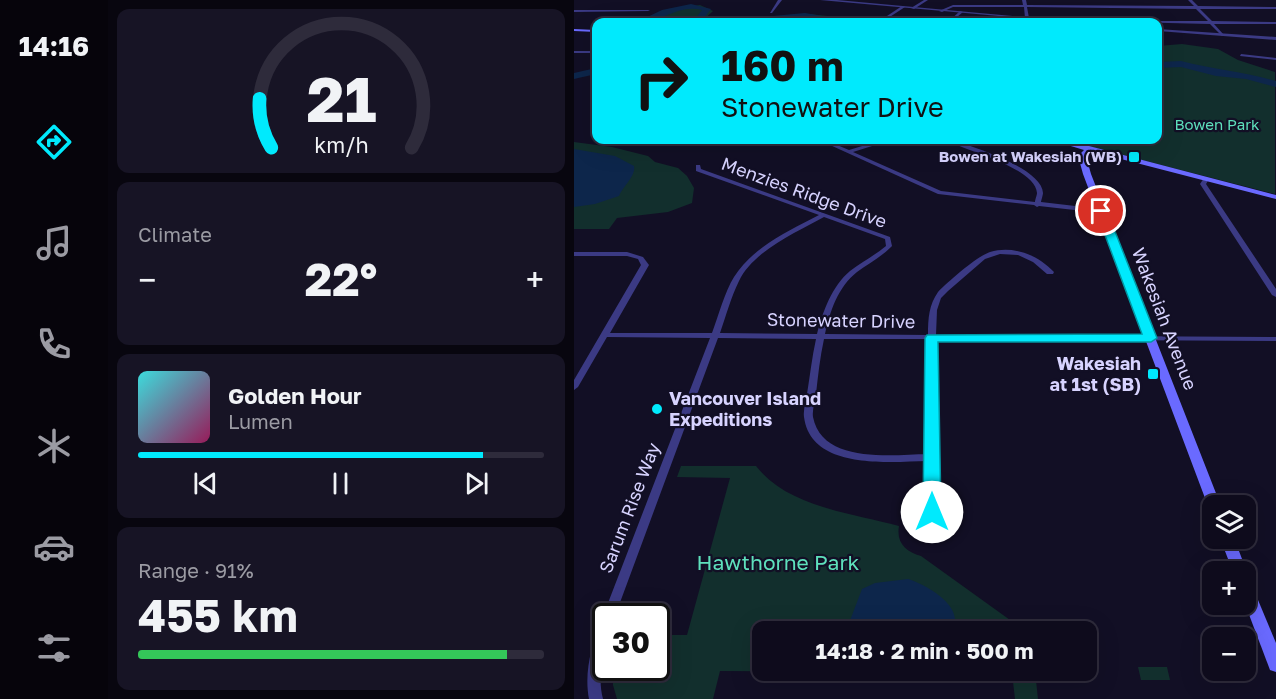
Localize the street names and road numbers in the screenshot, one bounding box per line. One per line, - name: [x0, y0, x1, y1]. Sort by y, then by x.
- street label: Menzies Ridge Drive: [719, 152, 890, 232]
- street label: Wakesiah Avenue: [1128, 244, 1202, 393]
- street label: Stonewater Drive: [767, 308, 915, 332]
- street label: Sarum Rise Way: [594, 439, 664, 576]

